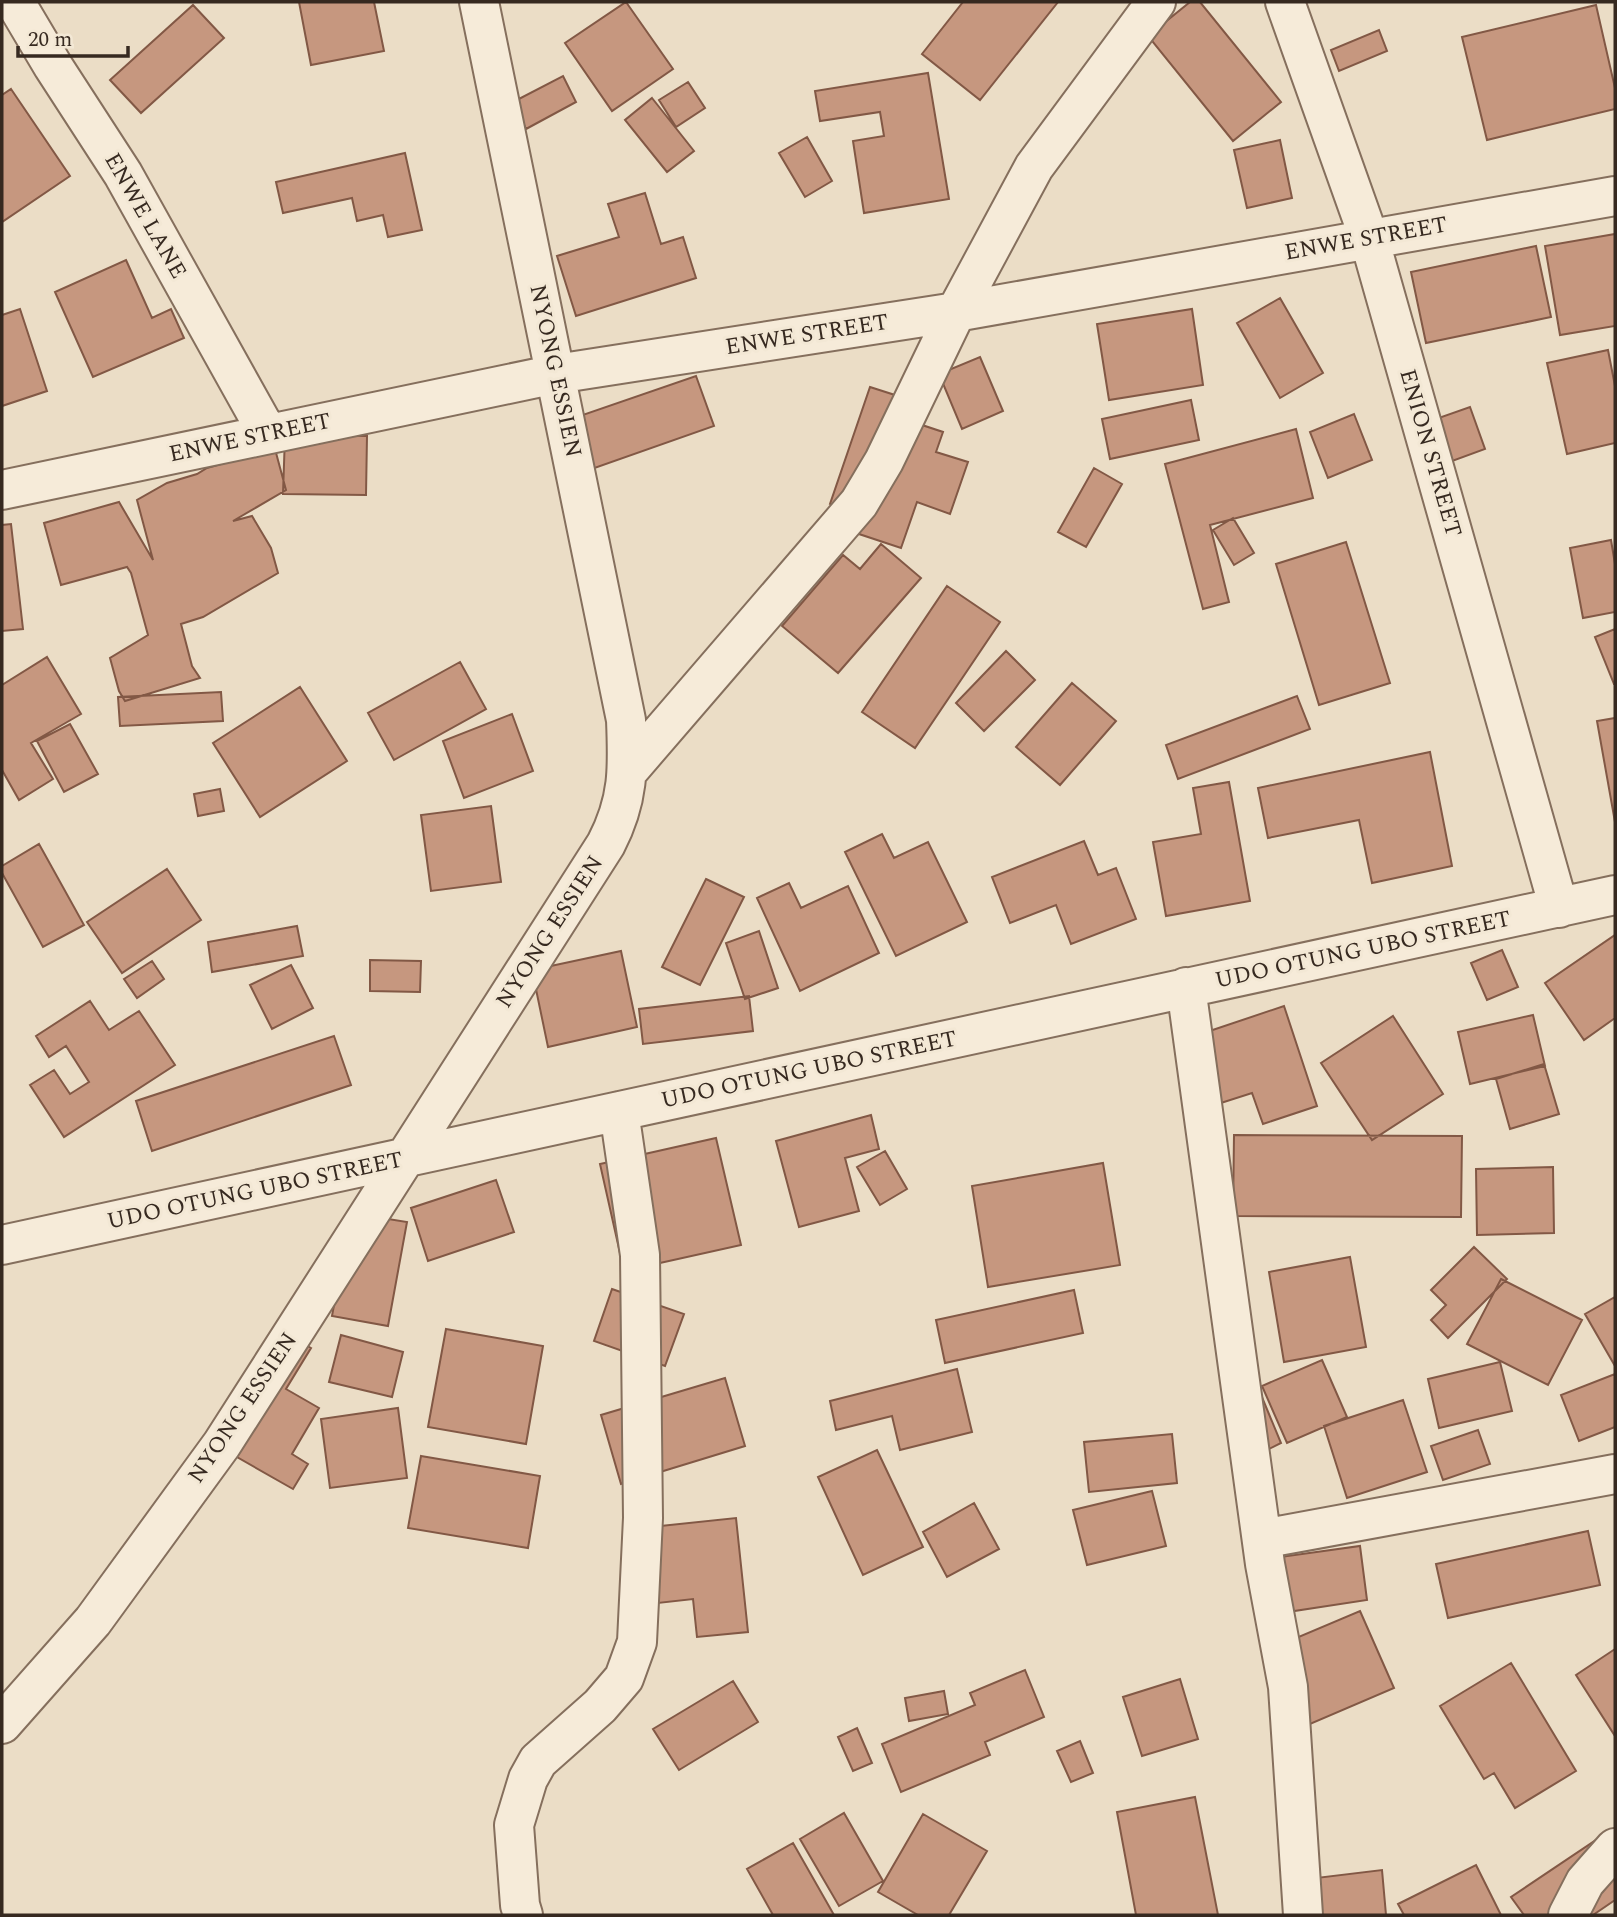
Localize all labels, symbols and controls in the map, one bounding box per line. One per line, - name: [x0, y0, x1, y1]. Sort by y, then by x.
- scale bar: [18, 14, 128, 58]
- text: 20 m: [28, 24, 72, 56]
- street label: ENWE LANE: [95, 146, 195, 286]
- street label: ENWE STREET: [1282, 207, 1450, 271]
- street label: NYONG ESSIEN: [520, 281, 590, 461]
- street label: ENWE STREET: [723, 305, 891, 365]
- street label: ENION STREET: [1389, 365, 1471, 541]
- street label: ENWE STREET: [166, 404, 334, 472]
- street label: NYONG ESSIEN: [487, 849, 613, 1015]
- street label: UDO OTUNG UBO STREET: [1212, 901, 1514, 999]
- street label: UDO OTUNG UBO STREET: [658, 1021, 960, 1119]
- street label: UDO OTUNG UBO STREET: [104, 1142, 406, 1240]
- street label: NYONG ESSIEN: [179, 1325, 307, 1491]

